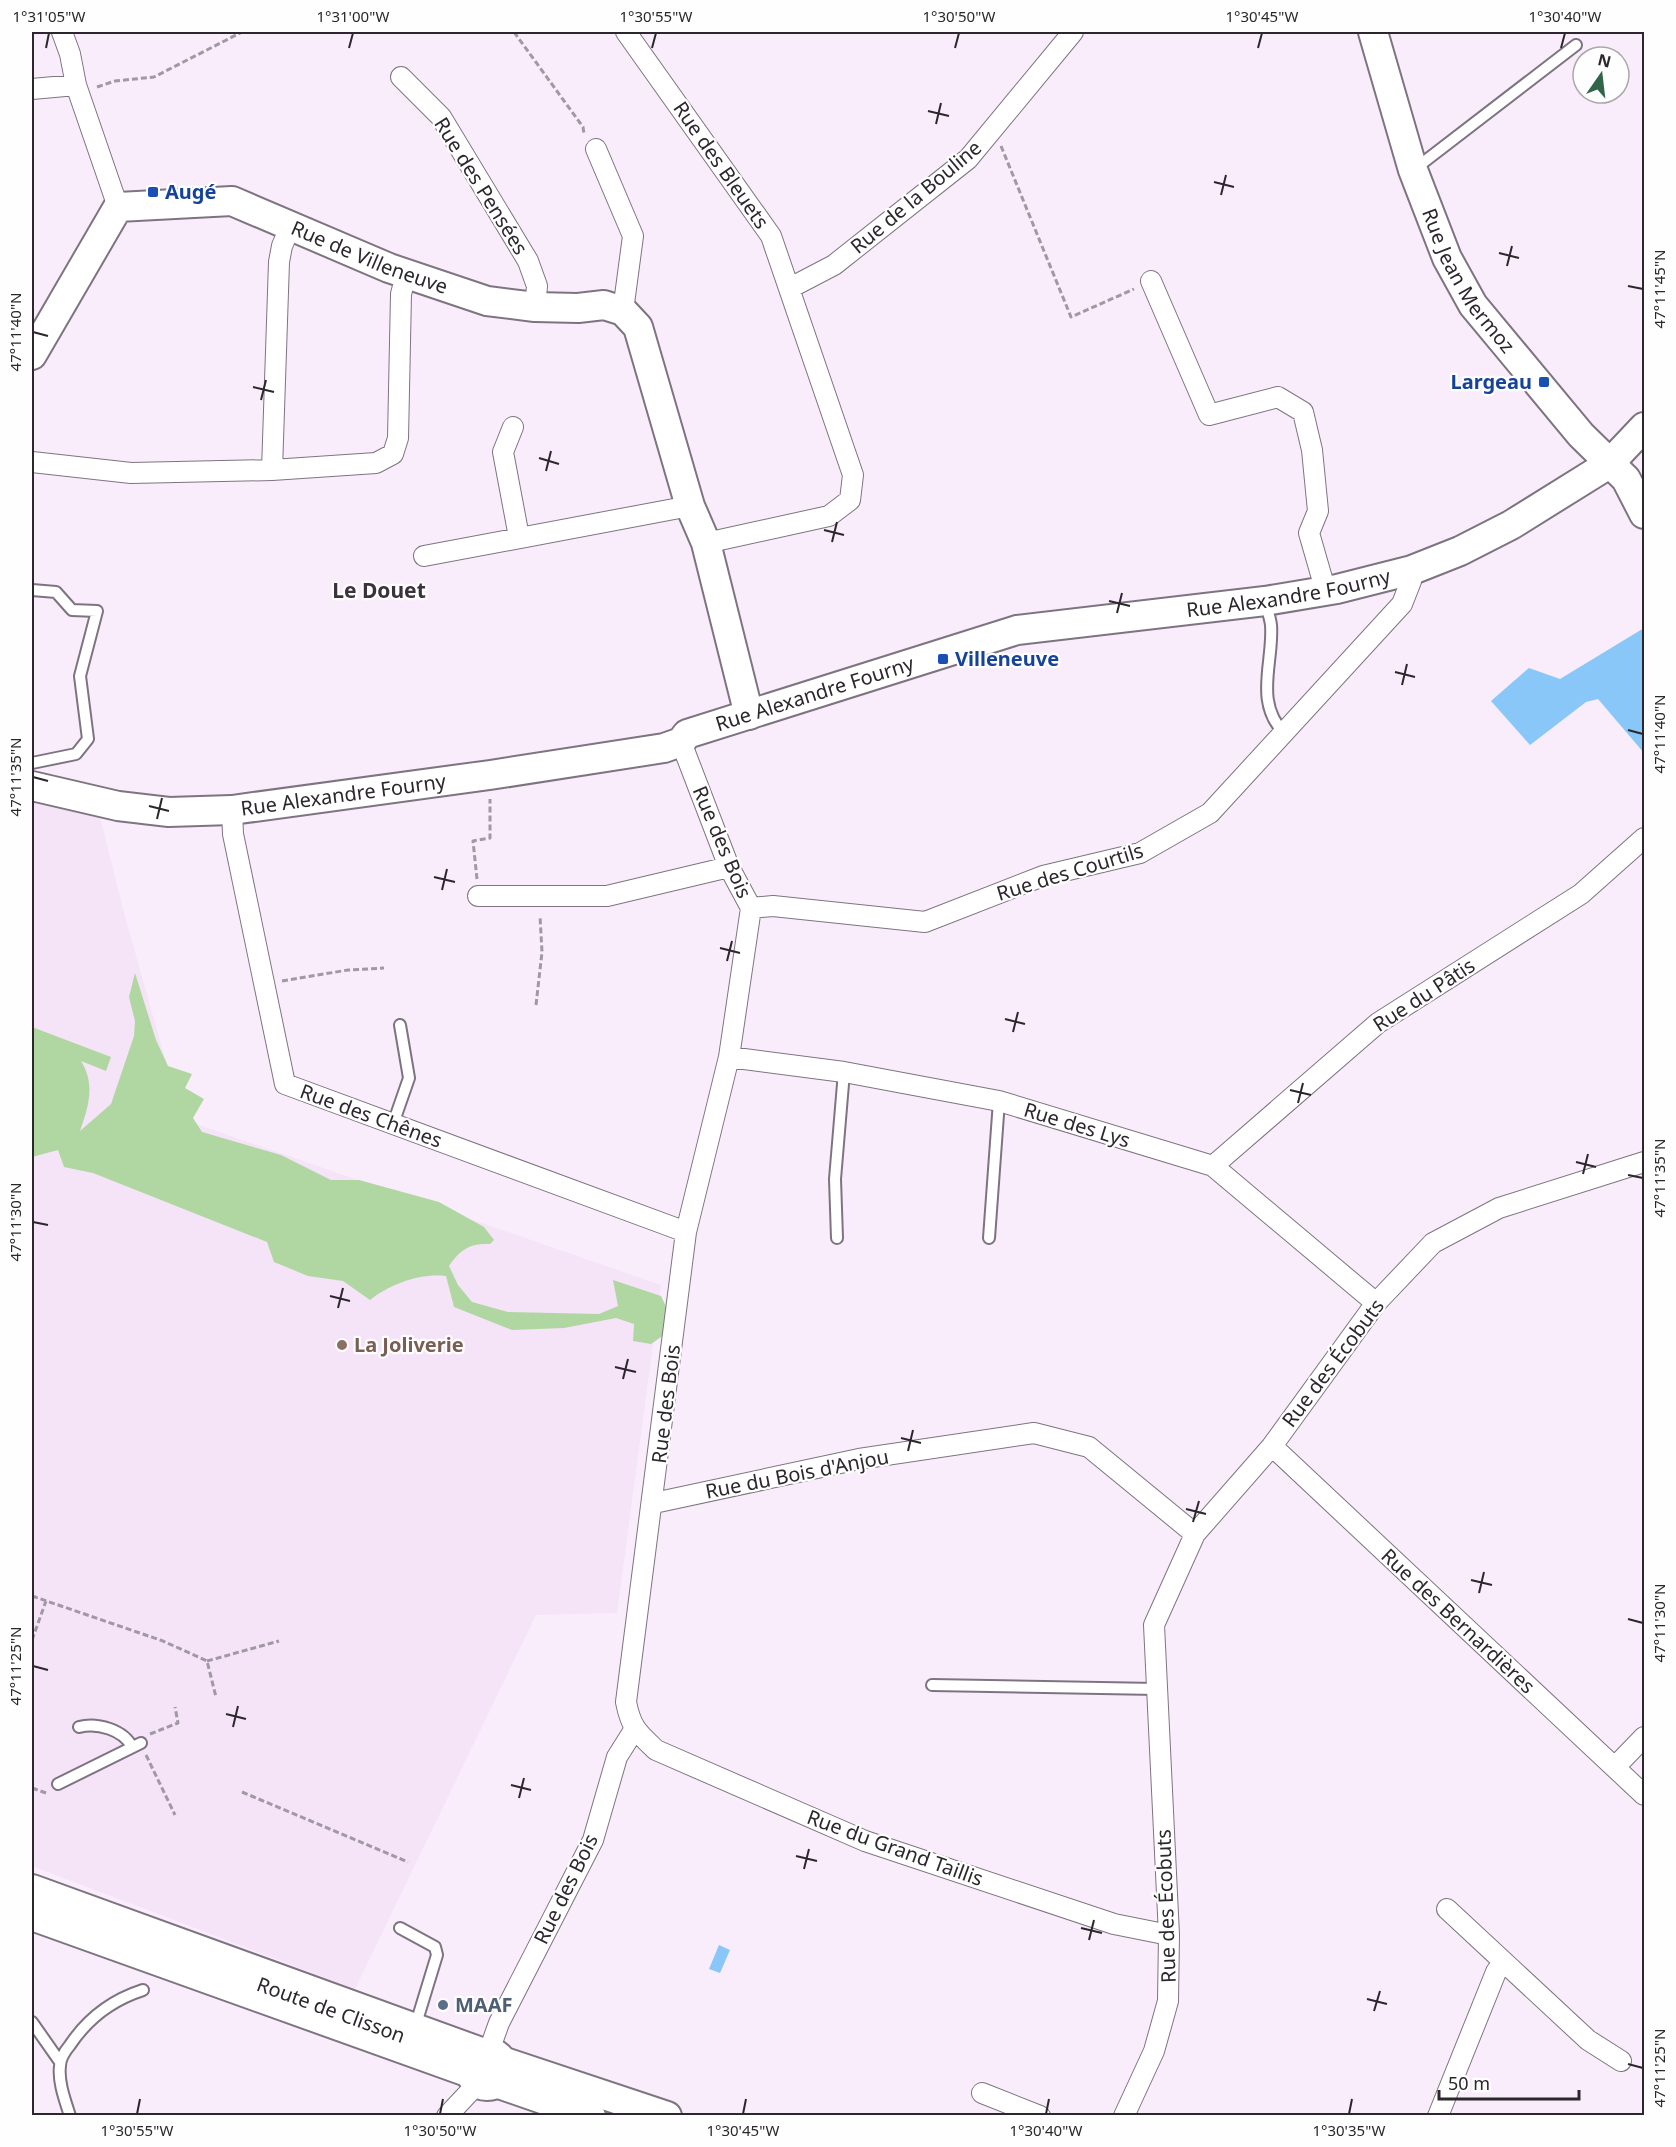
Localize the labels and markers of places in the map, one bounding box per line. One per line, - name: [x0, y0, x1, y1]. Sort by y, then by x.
- place label: Augé: [165, 178, 216, 205]
- marker: Augé: [146, 185, 160, 199]
- place label: Largeau: [1451, 368, 1532, 395]
- marker: Largeau: [1537, 375, 1551, 389]
- place label: Villeneuve: [955, 645, 1059, 672]
- marker: Villeneuve: [936, 652, 950, 666]
- place label: La Joliverie: [354, 1331, 464, 1358]
- marker: La Joliverie: [335, 1338, 349, 1352]
- place label: MAAF: [455, 1991, 513, 2018]
- marker: MAAF: [436, 1998, 450, 2012]

